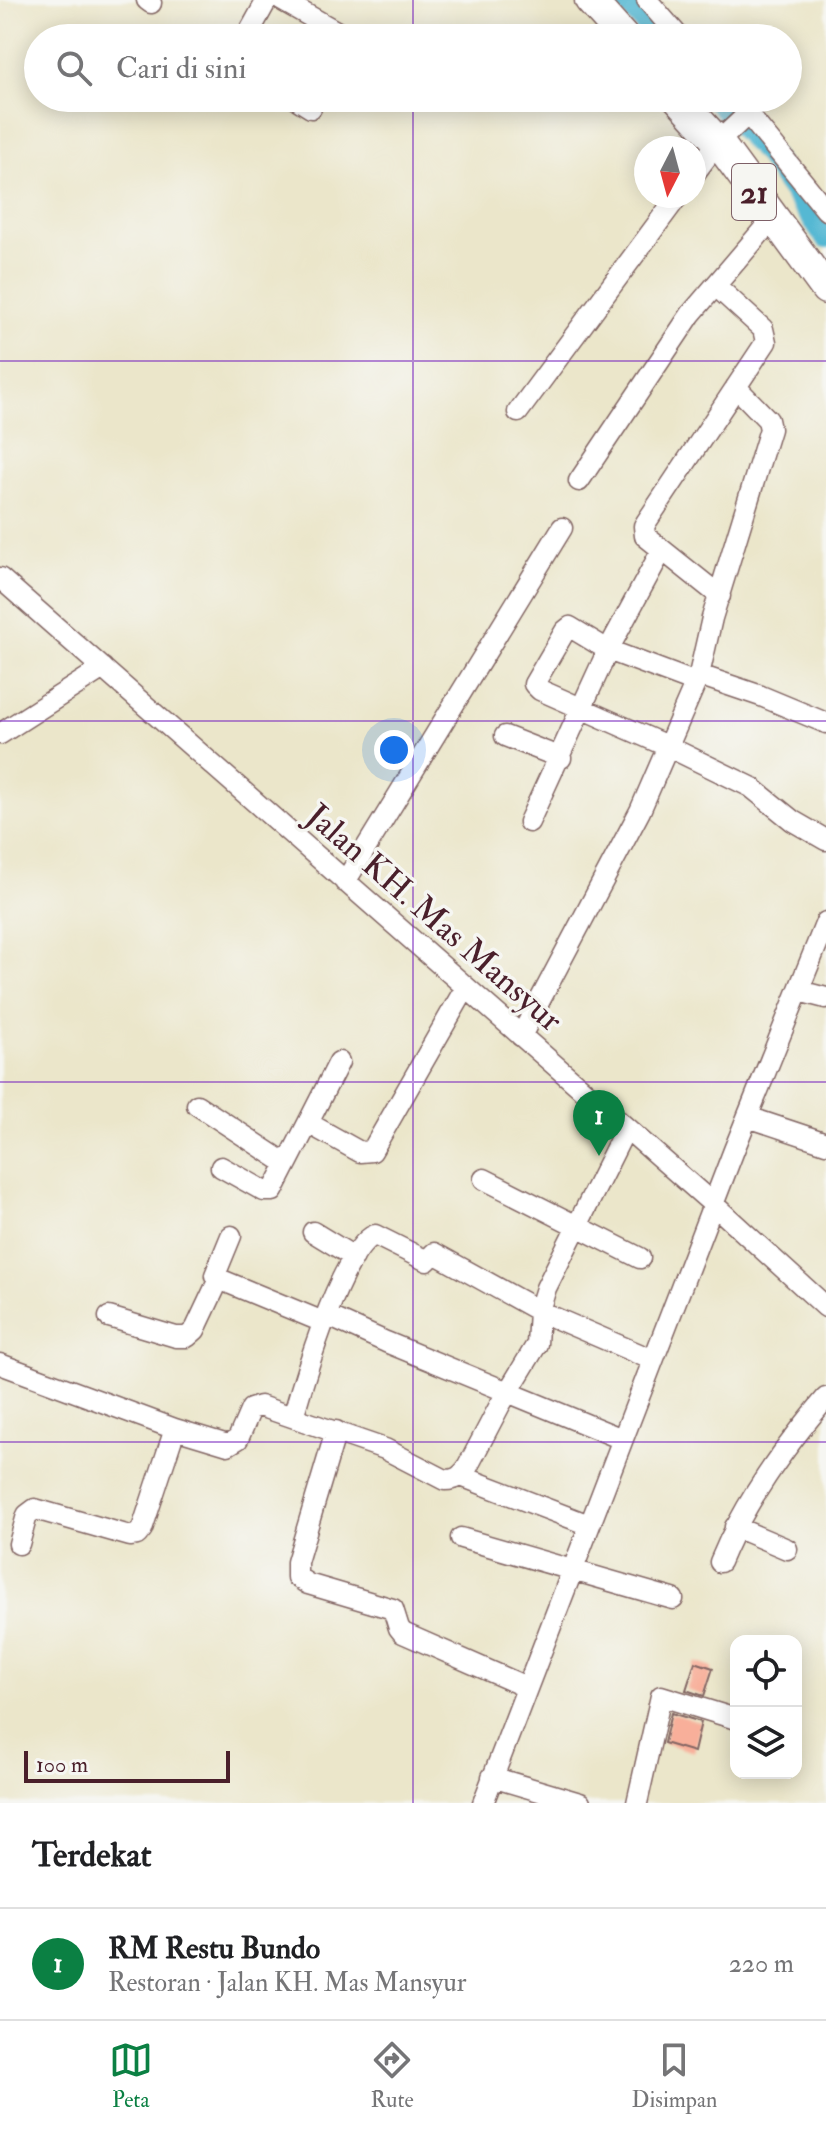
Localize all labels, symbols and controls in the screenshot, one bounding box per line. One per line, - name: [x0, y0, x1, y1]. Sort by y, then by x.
- search box: [24, 24, 802, 112]
- icon: search: [52, 46, 96, 90]
- text: Cari di sini: [116, 50, 246, 87]
- north arrow: [634, 136, 706, 208]
- road number: 21: [732, 164, 776, 220]
- your location: [374, 730, 414, 770]
- street label: Jalan KH. Mas Mansyur: [296, 794, 572, 1042]
- pin: 1: [573, 1090, 625, 1156]
- map controls: [730, 1635, 802, 1779]
- button: locate: [730, 1635, 802, 1707]
- button: layers: [730, 1707, 802, 1779]
- scale bar: [24, 1747, 230, 1783]
- text: 100 m: [36, 1751, 88, 1779]
- text: Terdekat: [32, 1834, 152, 1877]
- text: RM Restu Bundo: [108, 1930, 320, 1967]
- text: 1: [53, 1948, 63, 1980]
- text: 220 m: [729, 1948, 794, 1980]
- text: Restoran · Jalan KH. Mas Mansyur: [108, 1967, 466, 1999]
- tab: Peta: [109, 2038, 153, 2114]
- tab: Rute: [370, 2038, 414, 2114]
- tab: Disimpan: [632, 2038, 717, 2114]

